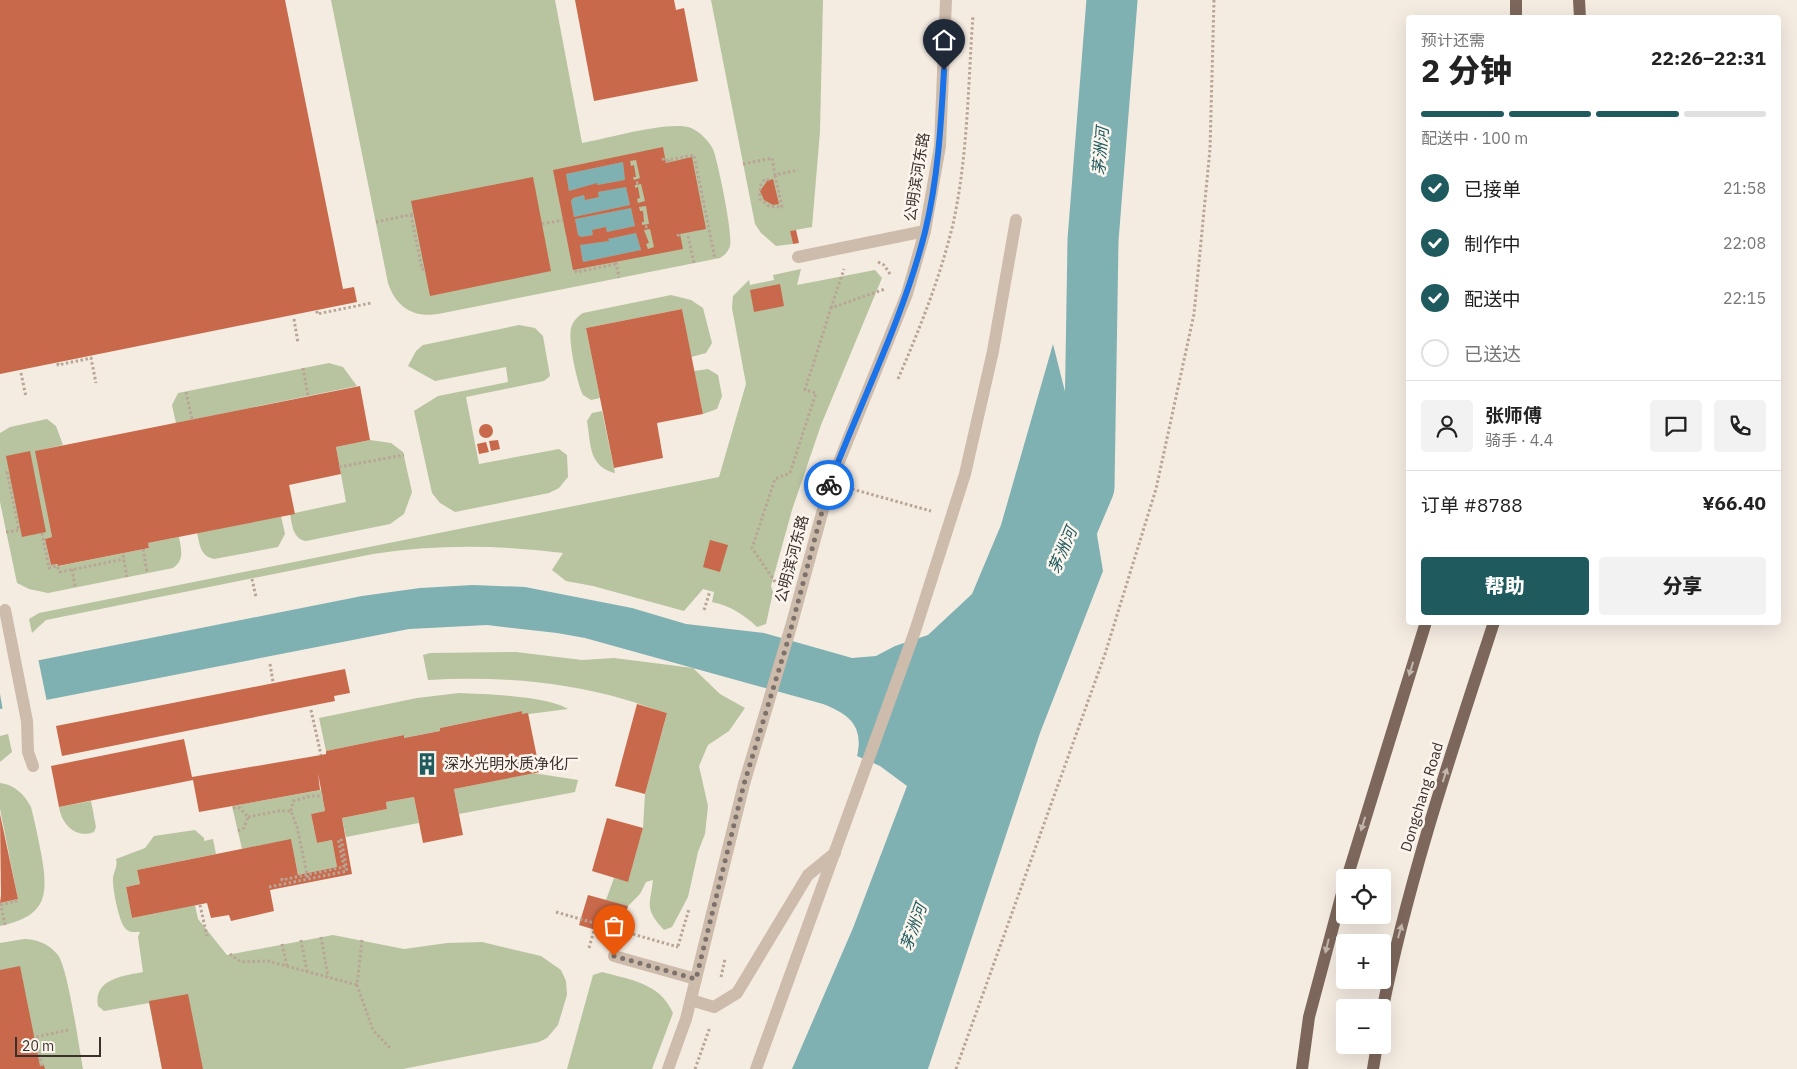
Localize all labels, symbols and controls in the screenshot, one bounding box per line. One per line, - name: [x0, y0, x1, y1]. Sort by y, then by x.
- pin: [923, 19, 965, 70]
- icon: home: [930, 26, 958, 54]
- text: 预计还需: [1421, 30, 1485, 50]
- text: 22:26–22:31: [1651, 46, 1766, 70]
- text: 2 分钟: [1421, 49, 1512, 91]
- water label: 茅洲河: [1088, 123, 1112, 176]
- text: 配送中 · 100 m: [1421, 128, 1528, 148]
- street label: 公明滨河东路: [900, 131, 933, 223]
- icon: check: [1421, 174, 1449, 202]
- text: 已接单: [1464, 177, 1521, 201]
- text: 21:58: [1723, 178, 1766, 198]
- icon: check: [1421, 229, 1449, 257]
- text: 制作中: [1464, 232, 1521, 256]
- text: 22:08: [1723, 233, 1766, 253]
- icon: check: [1421, 284, 1449, 312]
- text: 配送中: [1464, 287, 1521, 311]
- text: 22:15: [1723, 288, 1766, 308]
- text: 已送达: [1464, 342, 1521, 366]
- button: person: [1421, 400, 1473, 452]
- button: chat: [1650, 400, 1702, 452]
- button: phone: [1714, 400, 1766, 452]
- text: 张师傅: [1485, 403, 1542, 427]
- text: 骑手 · 4.4: [1485, 430, 1553, 450]
- courier: [804, 460, 854, 510]
- icon: bike: [815, 471, 843, 499]
- text: ¥66.40: [1702, 491, 1766, 515]
- text: 订单 #8788: [1421, 493, 1523, 517]
- street label: 公明滨河东路: [771, 513, 812, 605]
- water label: 茅洲河: [1043, 521, 1082, 576]
- button: 帮助: [1421, 557, 1589, 615]
- button: 分享: [1599, 557, 1766, 615]
- one-way arrow: [1407, 662, 1415, 677]
- street label: Dongchang Road: [1396, 740, 1447, 854]
- building icon: 深水光明水质净化厂: [414, 751, 440, 777]
- place label: 深水光明水质净化厂: [444, 754, 579, 773]
- one-way arrow: [1442, 767, 1450, 782]
- one-way arrow: [1358, 817, 1366, 832]
- map controls: [1336, 869, 1391, 1054]
- button: locate: [1336, 869, 1391, 924]
- water label: 茅洲河: [895, 898, 932, 953]
- pin: [593, 905, 635, 956]
- icon: bag: [600, 912, 628, 940]
- one-way arrow: [1396, 923, 1404, 938]
- button: +: [1336, 934, 1391, 989]
- one-way arrow: [1323, 939, 1331, 954]
- button: −: [1336, 999, 1391, 1054]
- scale bar: [15, 1034, 101, 1057]
- text: 20 m: [22, 1037, 54, 1055]

